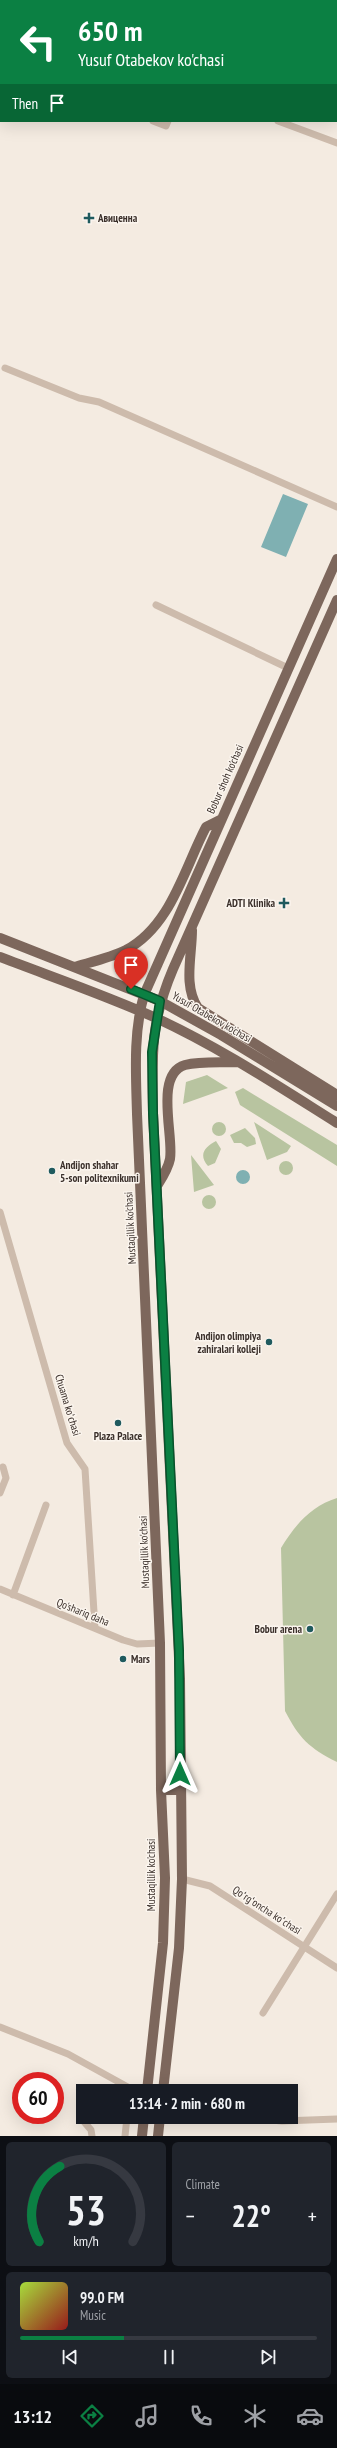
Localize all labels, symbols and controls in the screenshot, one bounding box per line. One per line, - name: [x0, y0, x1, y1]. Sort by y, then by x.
- text: 650 m: [78, 12, 142, 49]
- icon: left: [12, 16, 64, 68]
- text: Yusuf Otabekov ko'chasi: [78, 48, 224, 71]
- icon: arrive: [46, 92, 68, 114]
- text: Then: [12, 94, 38, 113]
- place label: Авиценна: [97, 211, 138, 225]
- marker: Авиценна: [83, 212, 95, 224]
- street label: Bobur shoh ko'chasi: [204, 742, 246, 816]
- place label: ADTI Klinika: [226, 896, 275, 910]
- marker: ADTI Klinika: [278, 897, 290, 909]
- pin: [114, 948, 148, 989]
- icon: arrive: [120, 954, 142, 976]
- street label: Yusuf Otabekov ko'chasi: [170, 989, 254, 1045]
- place label: Andijon shahar 5-son politexnikumi: [59, 1158, 139, 1185]
- marker: Andijon shahar 5-son politexnikumi: [47, 1166, 57, 1176]
- street label: Mustaqillik ko'chasi: [121, 1191, 139, 1265]
- place label: Andijon olimpiya zahiralari kolleji: [194, 1329, 262, 1356]
- marker: Andijon olimpiya zahiralari kolleji: [264, 1337, 274, 1347]
- street label: Chuama koʻchasi: [52, 1373, 84, 1437]
- marker: Plaza Palace: [113, 1418, 123, 1428]
- place label: Plaza Palace: [94, 1429, 143, 1443]
- street label: Mustaqillik ko'chasi: [136, 1515, 152, 1589]
- street label: Qo'shariq daha: [55, 1595, 111, 1629]
- place label: Bobur arena: [255, 1622, 302, 1636]
- marker: Bobur arena: [305, 1624, 315, 1634]
- place label: Mars: [131, 1652, 150, 1666]
- marker: Mars: [118, 1654, 128, 1664]
- position arrow: [159, 1753, 201, 1795]
- street label: Mustaqillik ko'chasi: [144, 1839, 158, 1911]
- street label: Qoʻrgʻoncha koʻchasi: [230, 1883, 304, 1937]
- speed limit sign: 60: [12, 2072, 64, 2124]
- text: 13:14 · 2 min · 680 m: [129, 2094, 245, 2113]
- text: Climate: [186, 2176, 220, 2193]
- text: 53: [66, 2183, 106, 2236]
- text: 22°: [231, 2196, 271, 2235]
- text: −: [186, 2202, 195, 2230]
- text: +: [308, 2202, 317, 2230]
- text: km/h: [73, 2231, 98, 2250]
- text: 99.0 FM: [80, 2288, 124, 2307]
- text: Music: [80, 2307, 106, 2324]
- icon: previous: [59, 2346, 81, 2368]
- icon: pause: [158, 2346, 180, 2368]
- icon: next: [257, 2346, 279, 2368]
- icon: directions: [78, 2402, 106, 2430]
- icon: music: [133, 2402, 161, 2430]
- icon: phone: [187, 2402, 215, 2430]
- icon: climate: [241, 2402, 269, 2430]
- icon: car: [296, 2402, 324, 2430]
- text: 13:12: [13, 2405, 52, 2428]

